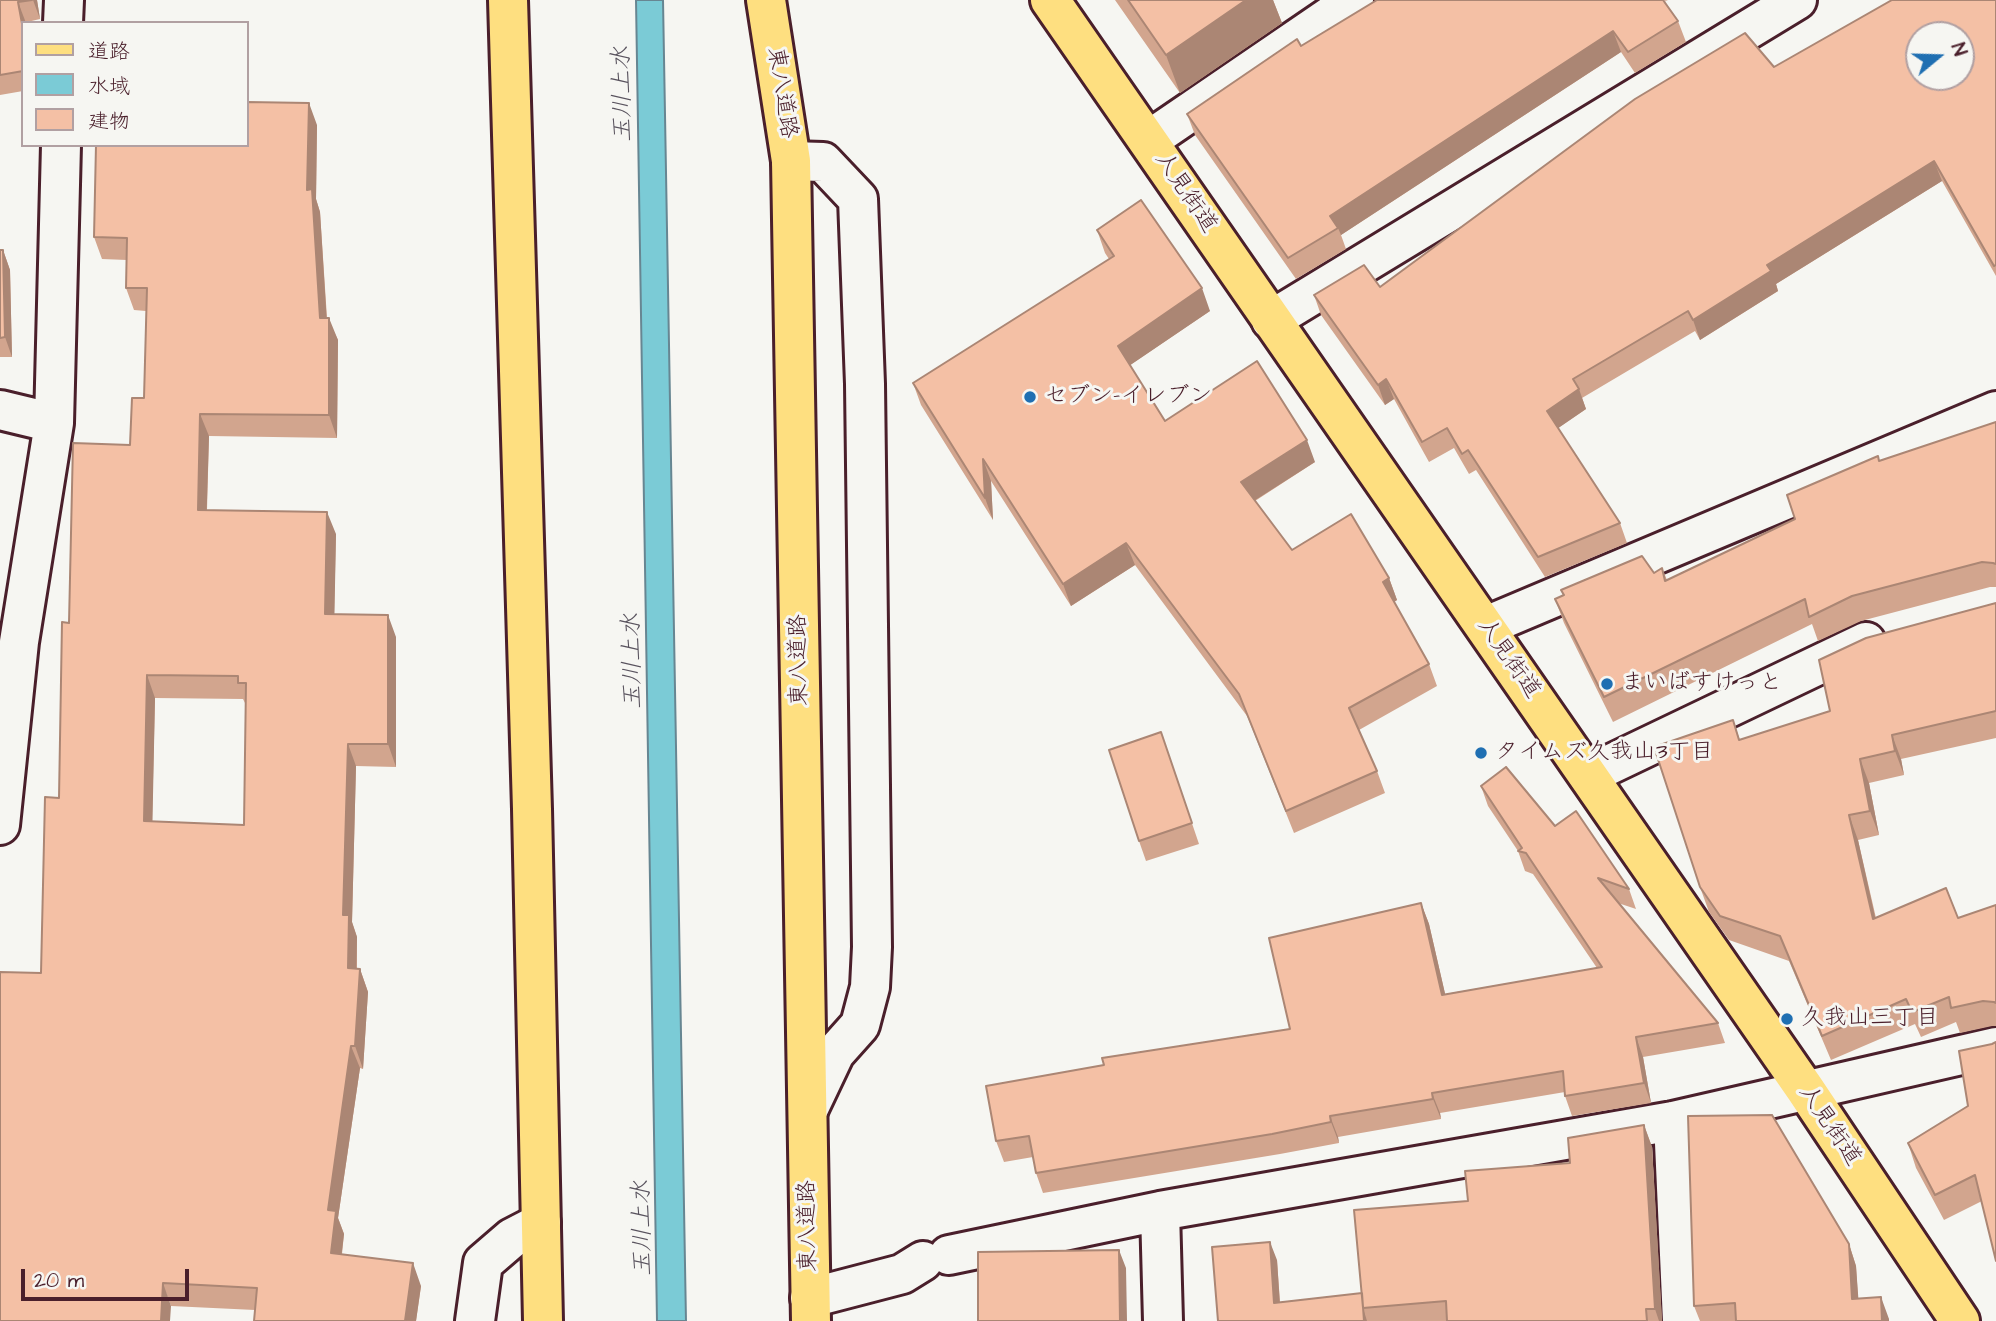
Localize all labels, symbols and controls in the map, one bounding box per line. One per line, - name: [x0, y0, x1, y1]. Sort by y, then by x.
- legend: [21, 21, 248, 147]
- north arrow: [1905, 21, 1975, 91]
- text: 道路: [88, 37, 130, 66]
- text: N: [1944, 40, 1973, 60]
- street label: 東八道路: [760, 45, 802, 141]
- water label: 玉川上水: [609, 46, 639, 142]
- text: 水域: [88, 72, 130, 101]
- text: 建物: [88, 107, 130, 136]
- street label: 人見街道: [1148, 147, 1222, 239]
- place label: セブン-イレブン: [1044, 383, 1212, 411]
- marker: セブン-イレブン: [1022, 389, 1038, 405]
- water label: 玉川上水: [619, 613, 649, 709]
- street label: 人見街道: [1470, 613, 1546, 705]
- street label: 東八道路: [785, 614, 815, 706]
- place label: まいばすけっと: [1621, 670, 1782, 698]
- marker: まいばすけっと: [1599, 676, 1615, 692]
- place label: タイムズ久我山3丁目: [1495, 739, 1714, 767]
- marker: タイムズ久我山3丁目: [1473, 745, 1489, 761]
- place label: 久我山三丁目: [1801, 1005, 1939, 1033]
- marker: 久我山三丁目: [1779, 1011, 1795, 1027]
- street label: 人見街道: [1792, 1080, 1866, 1172]
- water label: 玉川上水: [629, 1180, 659, 1276]
- street label: 東八道路: [794, 1180, 824, 1272]
- scale bar: [24, 1254, 192, 1298]
- text: 20 m: [34, 1266, 84, 1295]

